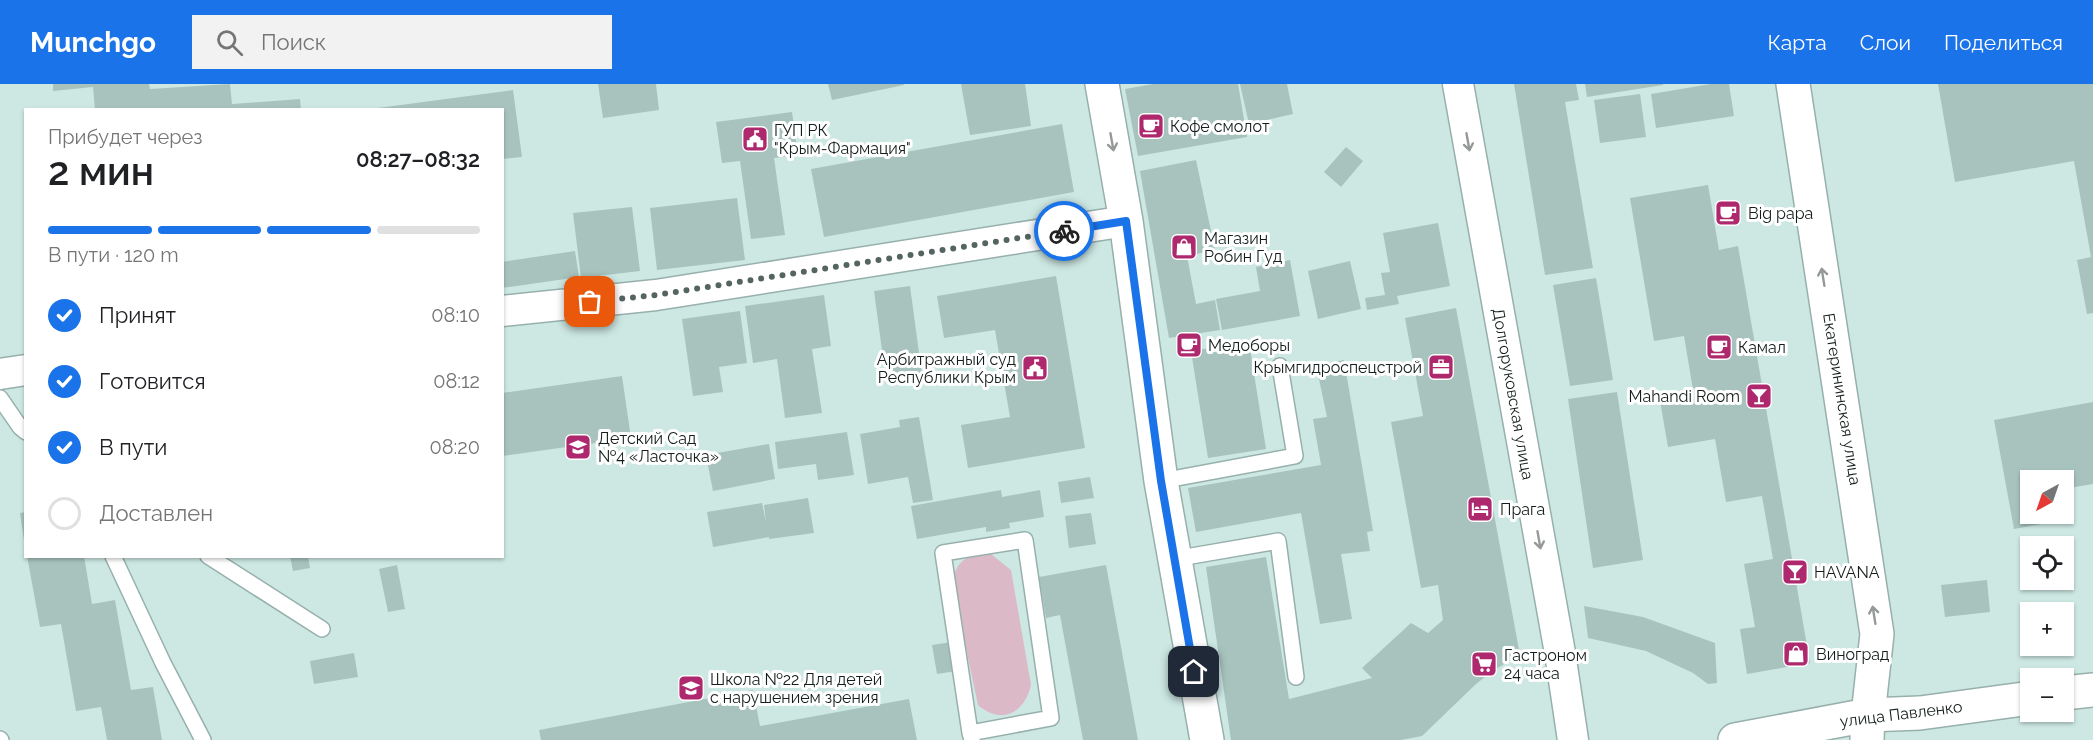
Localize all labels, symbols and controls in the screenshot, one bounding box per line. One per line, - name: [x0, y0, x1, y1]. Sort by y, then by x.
- search box: [192, 15, 612, 69]
- text: Munchgo: [30, 26, 156, 59]
- icon: search: [213, 26, 246, 59]
- text: Поиск: [261, 29, 326, 55]
- text: Карта: [1768, 30, 1827, 55]
- text: Слои: [1860, 30, 1911, 55]
- text: Поделиться: [1944, 30, 2063, 55]
- cafe icon: Кофе смолот: [1136, 111, 1166, 141]
- place label: Кофе смолот: [1170, 117, 1270, 136]
- place label: ГУП РК "Крым-Фармация": [774, 121, 911, 158]
- public building icon: ГУП РК "Крым-Фармация": [740, 124, 770, 154]
- text: Прибудет через: [48, 125, 202, 149]
- one-way arrow: [1107, 131, 1118, 151]
- one-way arrow: [1463, 131, 1474, 151]
- text: 08:27–08:32: [356, 146, 480, 172]
- text: 2 мин: [48, 148, 154, 194]
- cafe icon: Big papa: [1713, 198, 1743, 228]
- courier: [1034, 201, 1094, 261]
- place label: Big papa: [1748, 204, 1813, 223]
- icon: bike: [1048, 215, 1081, 248]
- place label: Магазин Робин Гуд: [1204, 229, 1282, 266]
- shop icon: Магазин Робин Гуд: [1169, 232, 1199, 262]
- text: В пути · 120 m: [48, 243, 179, 267]
- one-way arrow: [1817, 268, 1828, 288]
- pin: [564, 276, 615, 327]
- icon: bag: [573, 285, 606, 318]
- icon: check: [48, 299, 81, 332]
- text: Принят: [99, 302, 176, 328]
- text: 08:10: [431, 303, 480, 327]
- street label: Долгоруковская улица: [1489, 307, 1537, 481]
- street label: Екатерининская улица: [1819, 312, 1865, 486]
- cafe icon: Медоборы: [1174, 330, 1204, 360]
- cafe icon: Камал: [1704, 332, 1734, 362]
- place label: Медоборы: [1208, 336, 1290, 355]
- place label: Камал: [1738, 338, 1786, 357]
- place label: Арбитражный суд Республики Крым: [877, 350, 1016, 387]
- office icon: Крымгидроспецстрой: [1426, 352, 1456, 382]
- public building icon: Арбитражный суд Республики Крым: [1020, 353, 1050, 383]
- place label: Крымгидроспецстрой: [1253, 358, 1422, 377]
- icon: check: [48, 365, 81, 398]
- text: Готовится: [99, 368, 206, 394]
- text: 08:12: [433, 369, 480, 393]
- bar icon: Mahandi Room: [1744, 381, 1774, 411]
- place label: Mahandi Room: [1629, 387, 1740, 406]
- place label: Детский Сад №4 «Ласточка»: [598, 429, 719, 466]
- icon: check: [48, 431, 81, 464]
- school or university icon: Детский Сад №4 «Ласточка»: [563, 432, 593, 462]
- text: В пути: [99, 434, 167, 460]
- text: 08:20: [429, 435, 480, 459]
- north arrow: [2020, 470, 2074, 524]
- map controls: [2020, 470, 2074, 722]
- hotel icon: Прага: [1465, 494, 1495, 524]
- text: Доставлен: [99, 500, 213, 526]
- place label: Прага: [1500, 500, 1545, 519]
- one-way arrow: [1534, 530, 1545, 550]
- button: locate: [2020, 536, 2074, 590]
- bar icon: HAVANA: [1780, 557, 1810, 587]
- place label: HAVANA: [1814, 563, 1880, 582]
- button: +: [2020, 602, 2074, 656]
- one-way arrow: [1869, 606, 1880, 626]
- shop icon: Виноград: [1781, 639, 1811, 669]
- place label: Виноград: [1816, 645, 1889, 664]
- pin: [1168, 646, 1219, 697]
- place label: Гастроном 24 часа: [1504, 646, 1587, 683]
- supermarket icon: Гастроном 24 часа: [1469, 649, 1499, 679]
- icon: home: [1177, 655, 1210, 688]
- button: −: [2020, 668, 2074, 722]
- place label: Школа №22 Для детей с нарушением зрения: [710, 670, 882, 707]
- school or university icon: Школа №22 Для детей с нарушением зрения: [676, 673, 706, 703]
- street label: улица Павленко: [1839, 697, 1963, 731]

